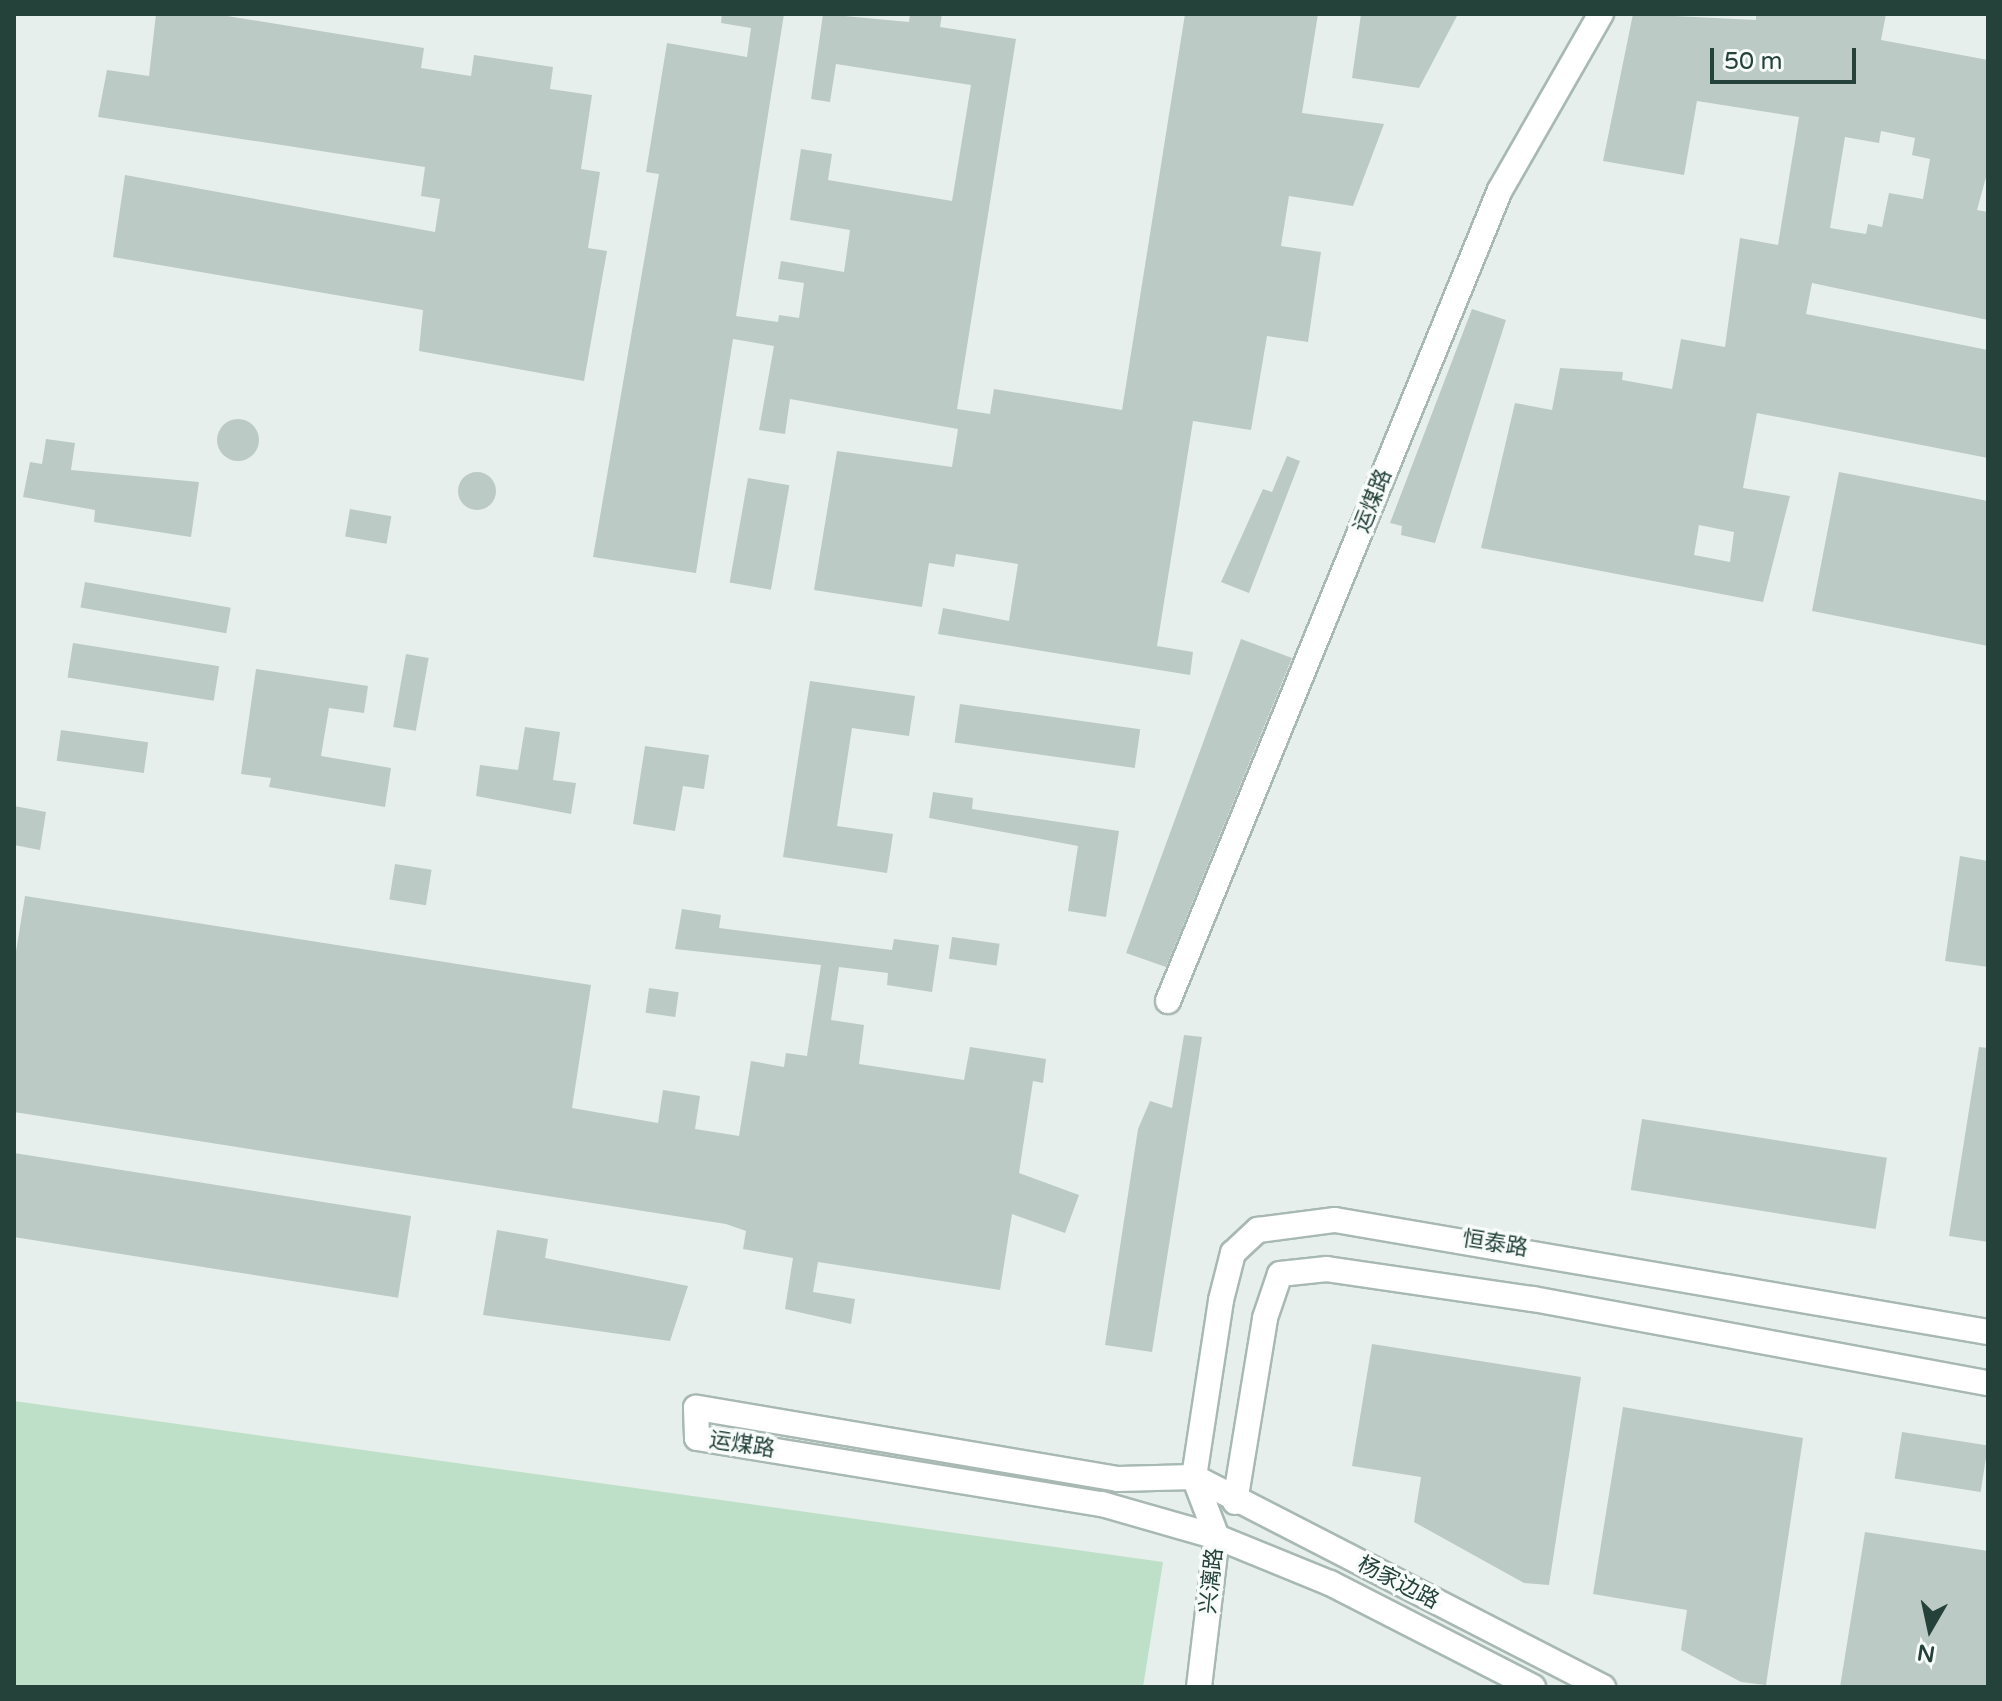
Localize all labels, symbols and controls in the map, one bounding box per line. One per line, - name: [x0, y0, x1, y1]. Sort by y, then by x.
- scale bar: [1714, 32, 1860, 82]
- text: 50 m: [1724, 47, 1782, 76]
- street label: 运煤路: [1348, 465, 1398, 537]
- street label: 恒泰路: [1460, 1226, 1530, 1262]
- street label: 运煤路: [707, 1427, 777, 1463]
- street label: 兴漓路: [1195, 1547, 1229, 1615]
- street label: 杨家边路: [1353, 1551, 1443, 1615]
- north arrow: [1890, 1589, 1970, 1669]
- text: N: [1915, 1638, 1937, 1667]

